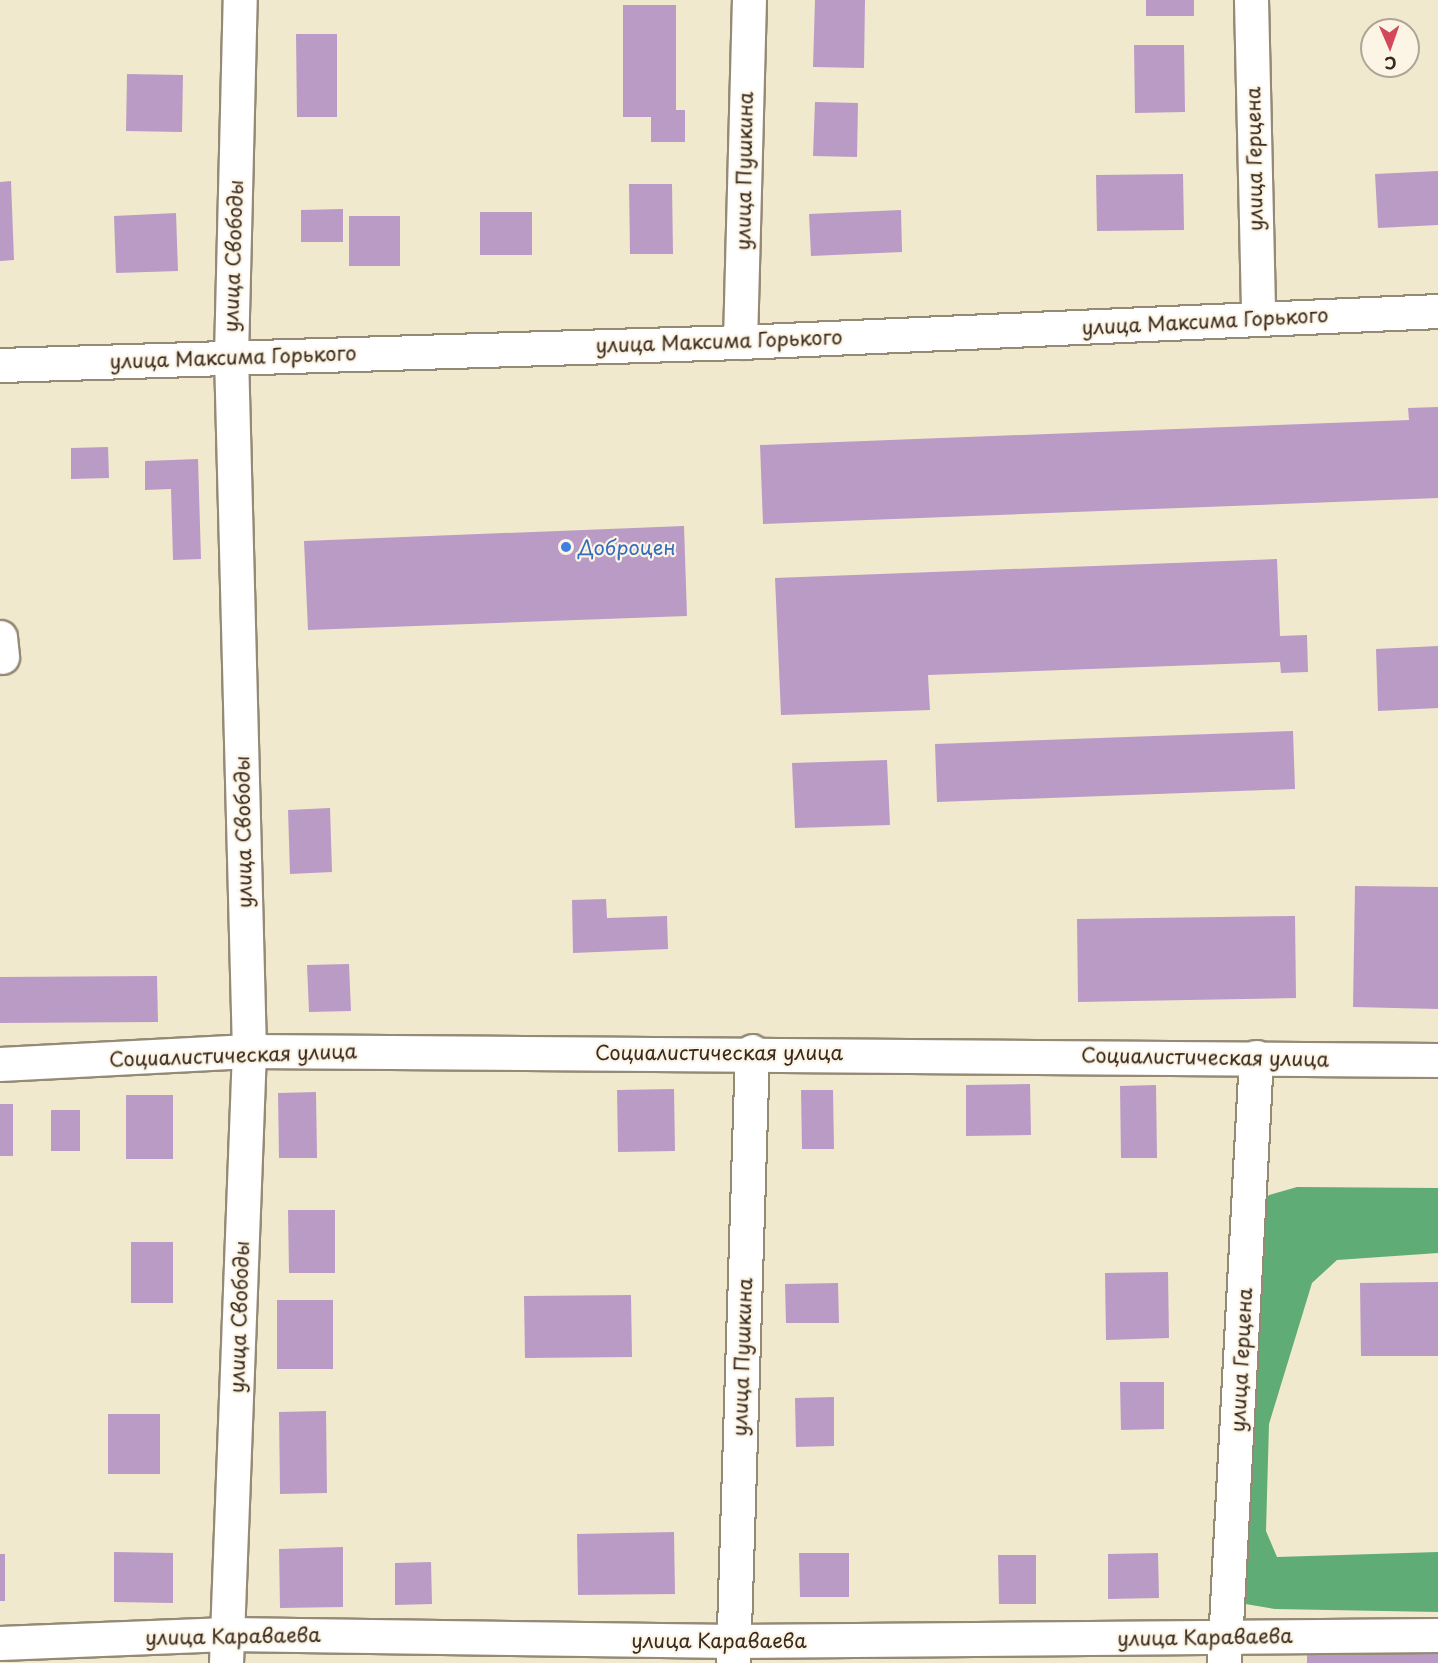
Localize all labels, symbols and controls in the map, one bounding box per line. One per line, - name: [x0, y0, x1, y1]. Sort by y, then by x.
- north arrow: [1360, 18, 1420, 78]
- text: С: [1384, 52, 1397, 76]
- street label: улица Герцена: [1241, 86, 1267, 232]
- street label: улица Пушкина: [731, 91, 757, 251]
- street label: улица Свободы: [218, 179, 248, 333]
- street label: улица Максима Горького: [1080, 302, 1330, 340]
- street label: улица Максима Горького: [594, 325, 844, 357]
- street label: улица Максима Горького: [108, 341, 358, 373]
- place label: Доброцен: [578, 535, 676, 559]
- marker: Доброцен: [559, 540, 573, 554]
- street label: улица Свободы: [230, 755, 256, 909]
- street label: Социалистическая улица: [108, 1039, 358, 1071]
- street label: Социалистическая улица: [594, 1040, 844, 1064]
- street label: Социалистическая улица: [1080, 1043, 1330, 1071]
- street label: улица Свободы: [224, 1240, 254, 1394]
- street label: улица Пушкина: [727, 1277, 757, 1437]
- street label: улица Герцена: [1225, 1287, 1257, 1433]
- street label: улица Караваева: [145, 1622, 321, 1650]
- street label: улица Караваева: [1117, 1623, 1293, 1651]
- street label: улица Караваева: [631, 1628, 807, 1652]

